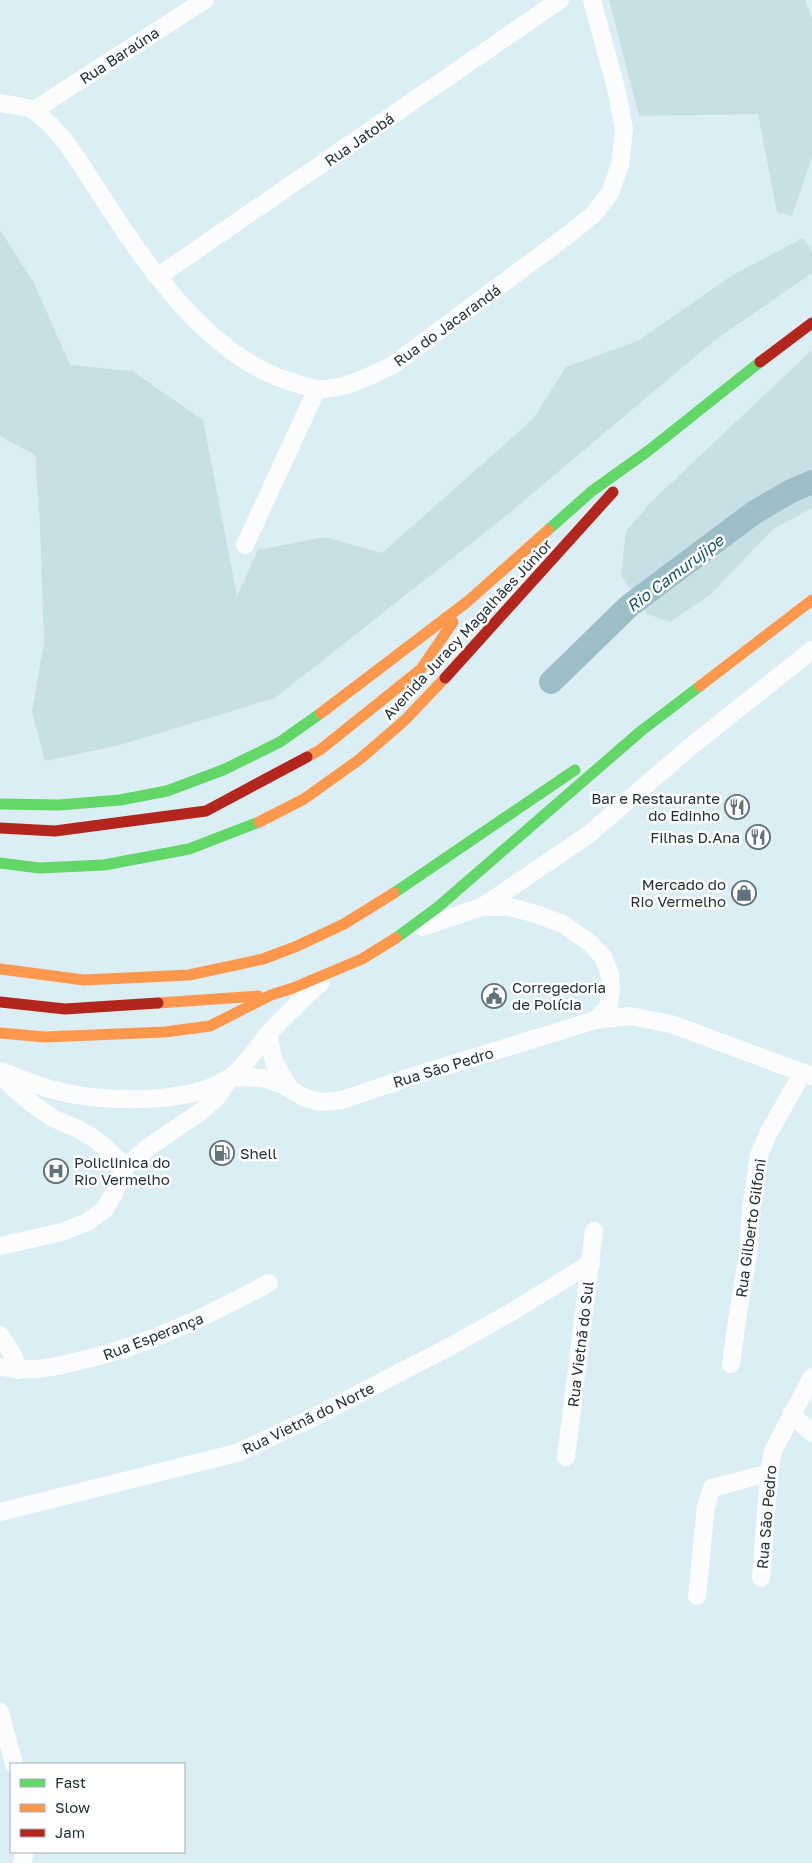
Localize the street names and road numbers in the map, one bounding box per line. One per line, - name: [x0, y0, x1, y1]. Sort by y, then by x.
- street label: Rua Baraúna: [76, 23, 162, 87]
- street label: Rua Jatobá: [321, 109, 397, 169]
- street label: Rua do Jacarandá: [390, 280, 504, 370]
- street label: Avenida Juracy Magalhães Júnior: [379, 535, 555, 723]
- street label: Rua São Pedro: [390, 1043, 496, 1091]
- street label: Rua Gilberto Gilfoni: [731, 1157, 769, 1299]
- street label: Rua Vietnã do Sul: [563, 1280, 597, 1408]
- street label: Rua Esperança: [100, 1309, 206, 1363]
- street label: Rua Vietnã do Norte: [239, 1378, 377, 1458]
- street label: Rua São Pedro: [752, 1464, 780, 1570]

